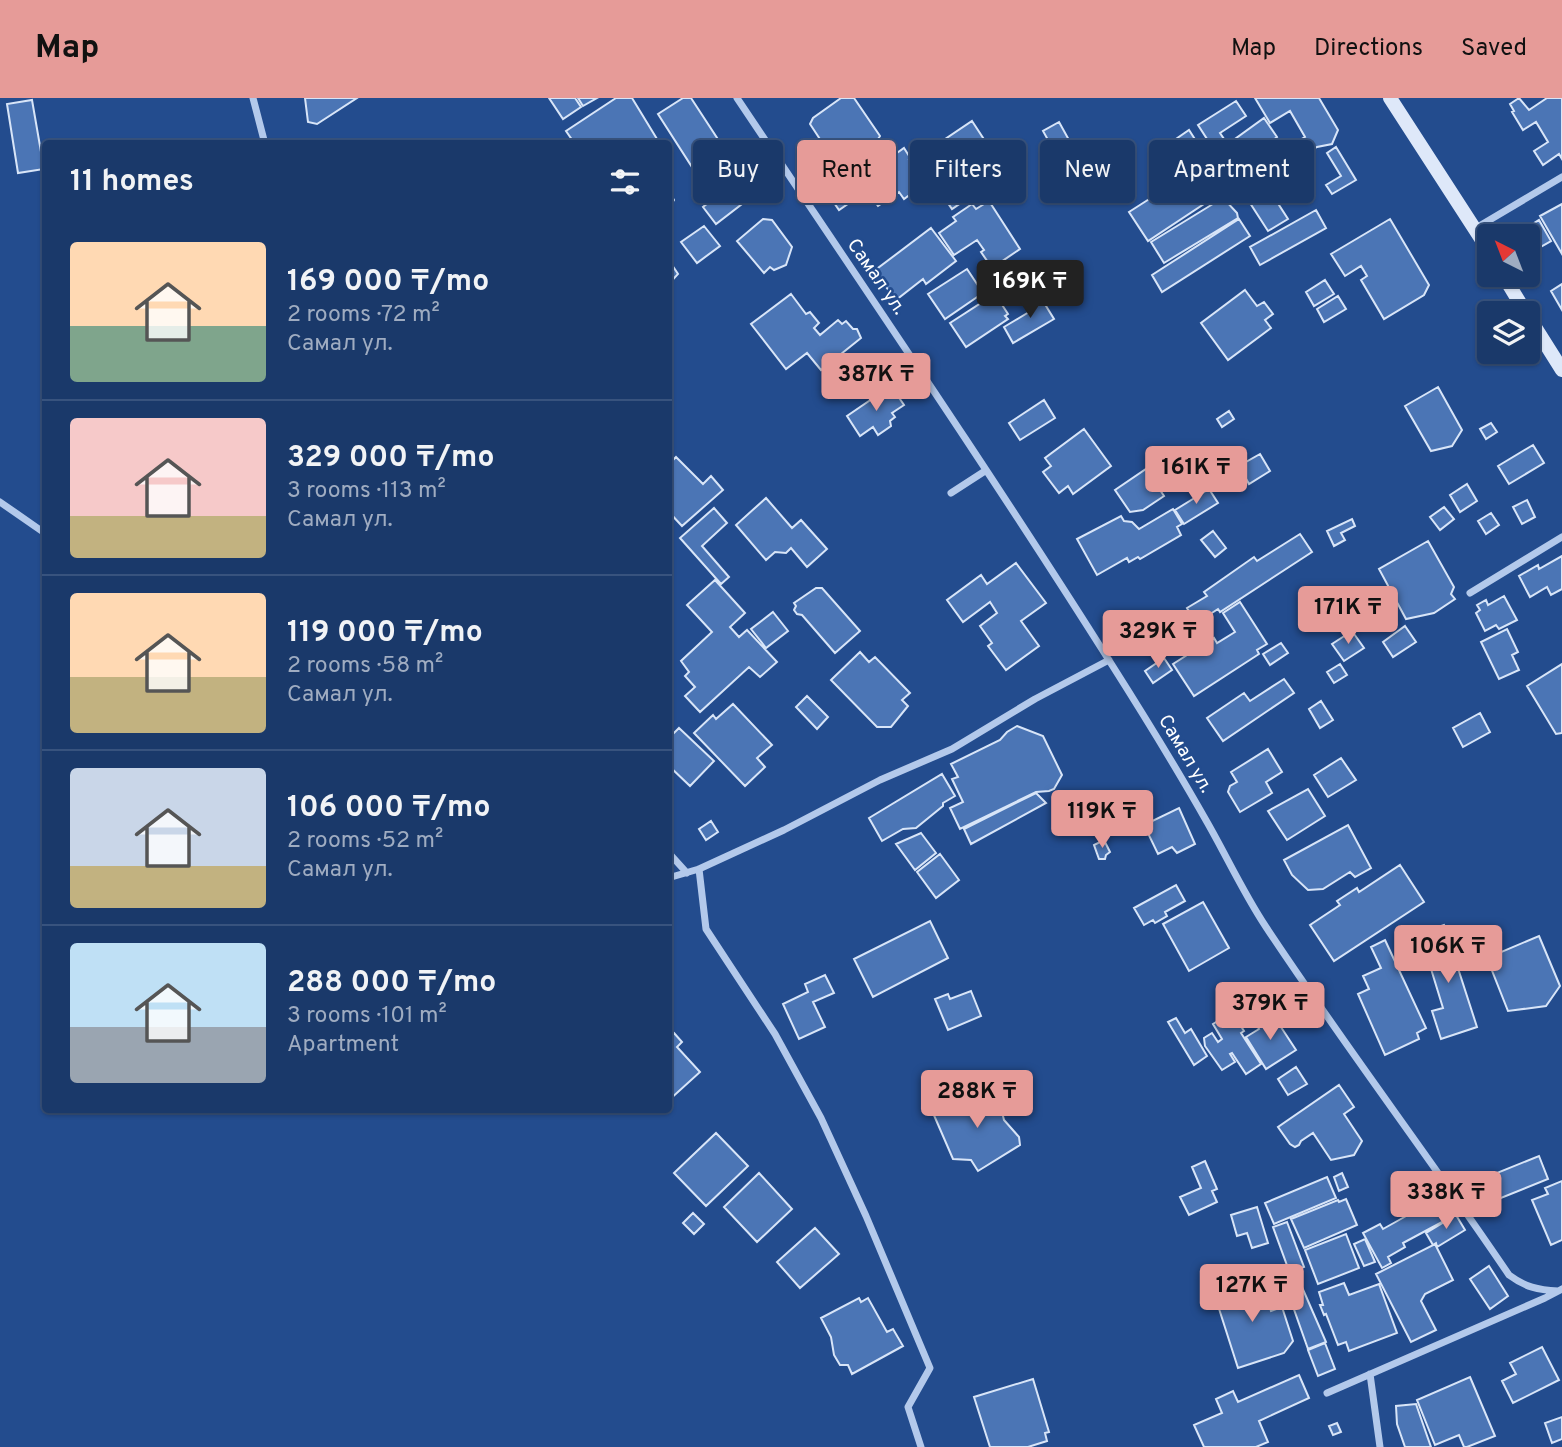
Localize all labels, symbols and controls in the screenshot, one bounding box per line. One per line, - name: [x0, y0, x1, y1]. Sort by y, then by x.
- text: Map: [35, 28, 99, 70]
- text: Map: [1231, 34, 1276, 64]
- text: Directions: [1314, 34, 1423, 64]
- text: Saved: [1461, 34, 1527, 64]
- chip: Buy: [693, 140, 783, 203]
- chip: Rent: [797, 140, 896, 203]
- chip: Filters: [910, 140, 1026, 203]
- chip: New: [1040, 140, 1135, 203]
- chip: Apartment: [1149, 140, 1314, 203]
- icon: filters: [606, 163, 644, 201]
- text: 11 homes: [70, 164, 194, 201]
- north arrow: [1477, 224, 1540, 287]
- map controls: [1477, 224, 1540, 364]
- street label: Самал ул.: [841, 234, 911, 320]
- pin: 169K ₸: [973, 260, 1087, 320]
- text: 169 000 ₸/mo: [287, 264, 489, 301]
- text: 169K ₸: [993, 268, 1067, 297]
- icon: home: [126, 270, 210, 354]
- text: 2 rooms · 72 m²: [287, 301, 440, 330]
- button: layers: [1477, 301, 1540, 364]
- text: Самал ул.: [287, 330, 393, 359]
- pin: 387K ₸: [819, 354, 933, 413]
- text: 387K ₸: [837, 361, 915, 390]
- text: 329 000 ₸/mo: [287, 440, 494, 477]
- icon: home: [126, 446, 210, 530]
- pin: 161K ₸: [1139, 446, 1253, 506]
- text: 161K ₸: [1161, 454, 1231, 483]
- text: 3 rooms · 113 m²: [287, 477, 446, 506]
- text: Самал ул.: [287, 506, 393, 535]
- pin: 171K ₸: [1291, 587, 1405, 646]
- text: 171K ₸: [1314, 594, 1382, 623]
- pin: 329K ₸: [1101, 610, 1215, 670]
- text: 119 000 ₸/mo: [287, 615, 483, 652]
- text: 329K ₸: [1119, 618, 1197, 647]
- icon: home: [126, 621, 210, 705]
- text: 2 rooms · 58 m²: [287, 652, 443, 681]
- text: Самал ул.: [287, 681, 393, 710]
- street label: Самал ул.: [1152, 710, 1218, 798]
- text: 106 000 ₸/mo: [287, 790, 490, 827]
- pin: 119K ₸: [1045, 790, 1159, 850]
- icon: home: [126, 796, 210, 880]
- text: 119K ₸: [1067, 798, 1137, 827]
- text: 2 rooms · 52 m²: [287, 827, 443, 856]
- text: Самал ул.: [287, 856, 393, 885]
- pin: 106K ₸: [1391, 926, 1505, 985]
- text: 106K ₸: [1410, 933, 1486, 962]
- text: 288 000 ₸/mo: [287, 965, 496, 1002]
- icon: home: [126, 971, 210, 1055]
- pin: 379K ₸: [1213, 982, 1327, 1042]
- text: 379K ₸: [1231, 990, 1309, 1019]
- text: 3 rooms · 101 m²: [287, 1002, 447, 1031]
- text: Apartment: [287, 1031, 399, 1060]
- pin: 288K ₸: [920, 1070, 1034, 1130]
- text: 288K ₸: [937, 1078, 1017, 1107]
- pin: 338K ₸: [1389, 1172, 1503, 1231]
- text: 338K ₸: [1406, 1179, 1486, 1208]
- pin: 127K ₸: [1195, 1264, 1309, 1324]
- text: 127K ₸: [1216, 1272, 1288, 1301]

